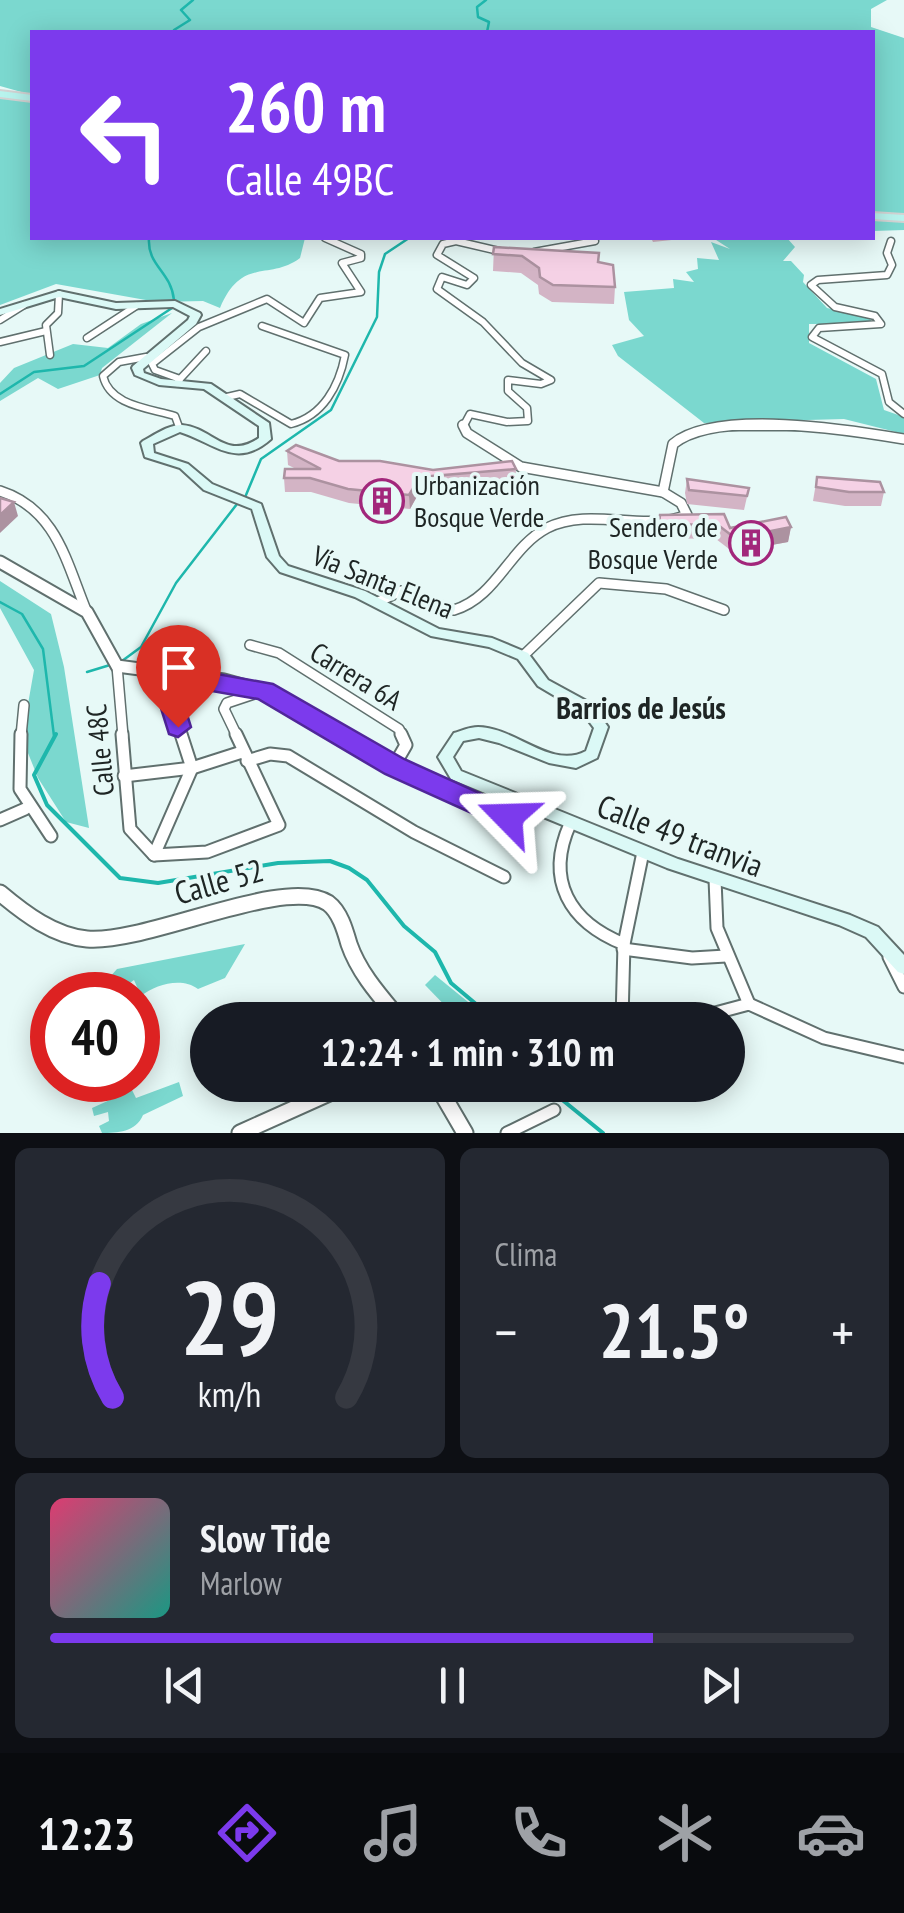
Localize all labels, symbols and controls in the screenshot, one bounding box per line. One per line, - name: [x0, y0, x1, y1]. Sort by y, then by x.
- text: 260 m: [225, 61, 386, 151]
- icon: left: [60, 70, 190, 200]
- text: Calle 49BC: [225, 149, 394, 207]
- place label: Urbanización Bosque Verde: [414, 466, 544, 535]
- building icon: Urbanización Bosque Verde: [359, 478, 405, 524]
- place label: Sendero de Bosque Verde: [588, 508, 718, 577]
- building icon: Sendero de Bosque Verde: [728, 520, 774, 566]
- street label: Vía Santa Elena: [306, 536, 459, 627]
- pin: [136, 625, 221, 728]
- street label: Carrera 6A: [304, 633, 410, 718]
- icon: arrive: [151, 640, 206, 695]
- district label: Barrios de Jesús: [556, 688, 726, 727]
- street label: Calle 48C: [77, 702, 122, 798]
- position arrow: [456, 765, 560, 869]
- street label: Calle 49 tranvia: [592, 784, 769, 886]
- street label: Calle 52: [169, 848, 268, 914]
- speed limit sign: 40: [30, 972, 160, 1102]
- text: 12:24 · 1 min · 310 m: [321, 1027, 614, 1076]
- text: Clima: [495, 1233, 557, 1275]
- text: 29: [180, 1249, 279, 1384]
- text: 21.5°: [599, 1282, 750, 1379]
- text: −: [495, 1296, 517, 1367]
- text: +: [831, 1296, 854, 1367]
- text: km/h: [198, 1371, 261, 1417]
- text: Slow Tide: [200, 1513, 331, 1562]
- text: Marlow: [200, 1562, 282, 1604]
- icon: previous: [157, 1658, 212, 1713]
- icon: pause: [425, 1658, 480, 1713]
- icon: next: [693, 1658, 748, 1713]
- icon: directions: [212, 1798, 282, 1868]
- icon: music: [358, 1798, 428, 1868]
- icon: phone: [504, 1798, 574, 1868]
- icon: climate: [650, 1798, 720, 1868]
- icon: car: [796, 1798, 866, 1868]
- text: 12:23: [38, 1804, 135, 1862]

